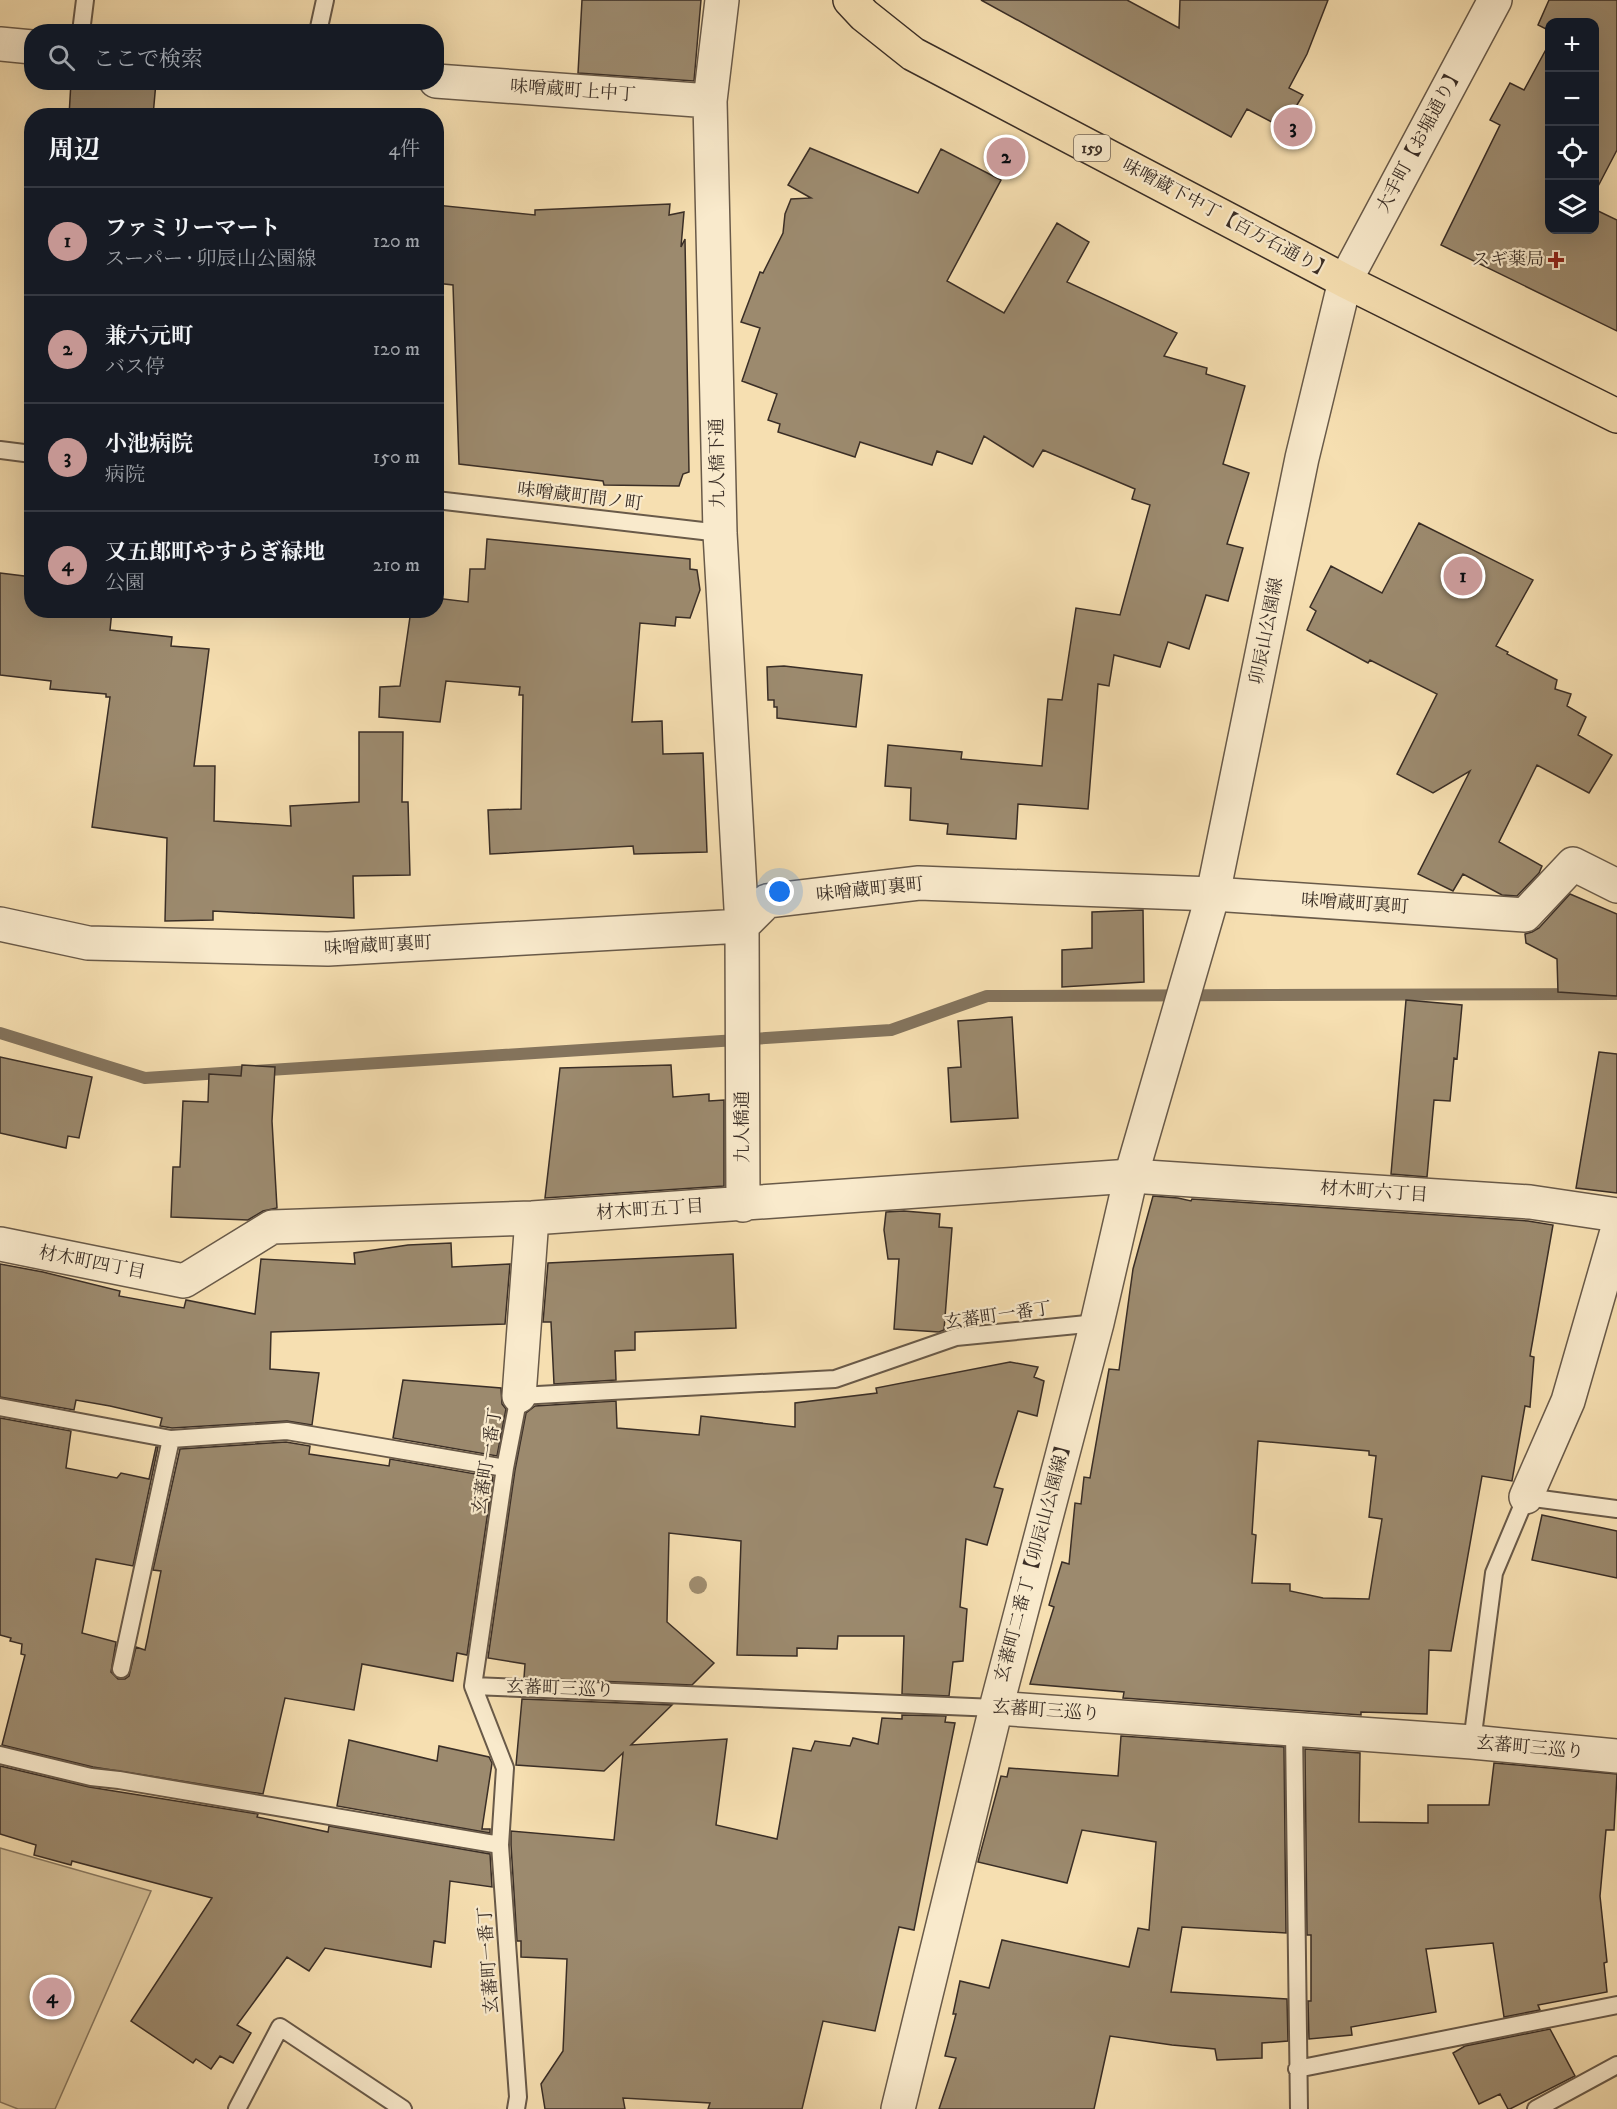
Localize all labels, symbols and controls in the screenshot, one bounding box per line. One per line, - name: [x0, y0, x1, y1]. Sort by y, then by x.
- map controls: [1545, 18, 1599, 234]
- button: +: [1545, 18, 1599, 72]
- search box: [24, 24, 444, 90]
- icon: search: [45, 41, 78, 74]
- text: ここで検索: [93, 46, 203, 73]
- street label: 大手町【お堀通り】: [1372, 63, 1468, 217]
- button: −: [1545, 72, 1599, 126]
- street label: 味噌蔵町上中丁: [509, 76, 637, 106]
- pin: 3: [1274, 104, 1312, 150]
- button: locate: [1545, 126, 1599, 180]
- text: 周辺: [48, 134, 100, 167]
- pin: 2: [986, 134, 1026, 180]
- road number: 159: [1074, 135, 1110, 161]
- text: 4件: [388, 137, 420, 162]
- street label: 味噌蔵下中丁【百万石通り】: [1119, 154, 1335, 284]
- button: layers: [1545, 180, 1599, 234]
- text: ファミリーマート: [105, 215, 281, 242]
- text: 1: [64, 229, 71, 254]
- text: 120 m: [373, 229, 420, 254]
- text: スーパー · 卯辰山公園線: [105, 247, 316, 272]
- place label: スギ薬局: [1472, 249, 1544, 271]
- marker: スギ薬局: [1549, 253, 1563, 267]
- text: 兼六元町: [105, 323, 193, 350]
- text: 2: [63, 337, 72, 362]
- text: 120 m: [373, 337, 420, 362]
- text: バス停: [105, 355, 165, 380]
- street label: 九人橋下通: [706, 418, 730, 508]
- text: 小池病院: [105, 431, 193, 458]
- text: 3: [64, 445, 71, 470]
- text: 150 m: [373, 445, 420, 470]
- text: 病院: [105, 463, 145, 488]
- street label: 味噌蔵町間ノ町: [516, 478, 644, 516]
- text: 又五郎町やすらぎ緑地: [105, 539, 325, 566]
- text: 4: [62, 553, 73, 578]
- text: 210 m: [373, 553, 420, 578]
- pin: 1: [1444, 554, 1482, 598]
- text: 公園: [105, 571, 145, 596]
- street label: 卯辰山公園線: [1246, 576, 1288, 686]
- street label: 味噌蔵町裏町: [815, 873, 925, 907]
- your location: [765, 877, 794, 906]
- street label: 味噌蔵町裏町: [1300, 889, 1410, 919]
- street label: 味噌蔵町裏町: [323, 932, 433, 960]
- street label: 九人橋通: [732, 1091, 754, 1163]
- street label: 材木町六丁目: [1319, 1177, 1429, 1207]
- street label: 材木町五丁目: [595, 1195, 705, 1225]
- street label: 材木町四丁目: [37, 1242, 147, 1284]
- street label: 玄蕃町一番丁: [943, 1298, 1053, 1334]
- street label: 玄蕃町一番丁: [469, 1406, 507, 1516]
- street label: 玄蕃町二番丁【卯辰山公園線】: [991, 1435, 1077, 1685]
- street label: 玄蕃町三巡り: [506, 1676, 614, 1702]
- street label: 玄蕃町三巡り: [991, 1696, 1101, 1726]
- street label: 玄蕃町三巡り: [1475, 1732, 1585, 1764]
- street label: 玄蕃町一番丁: [474, 1905, 504, 2015]
- pin: 4: [32, 1974, 72, 2020]

